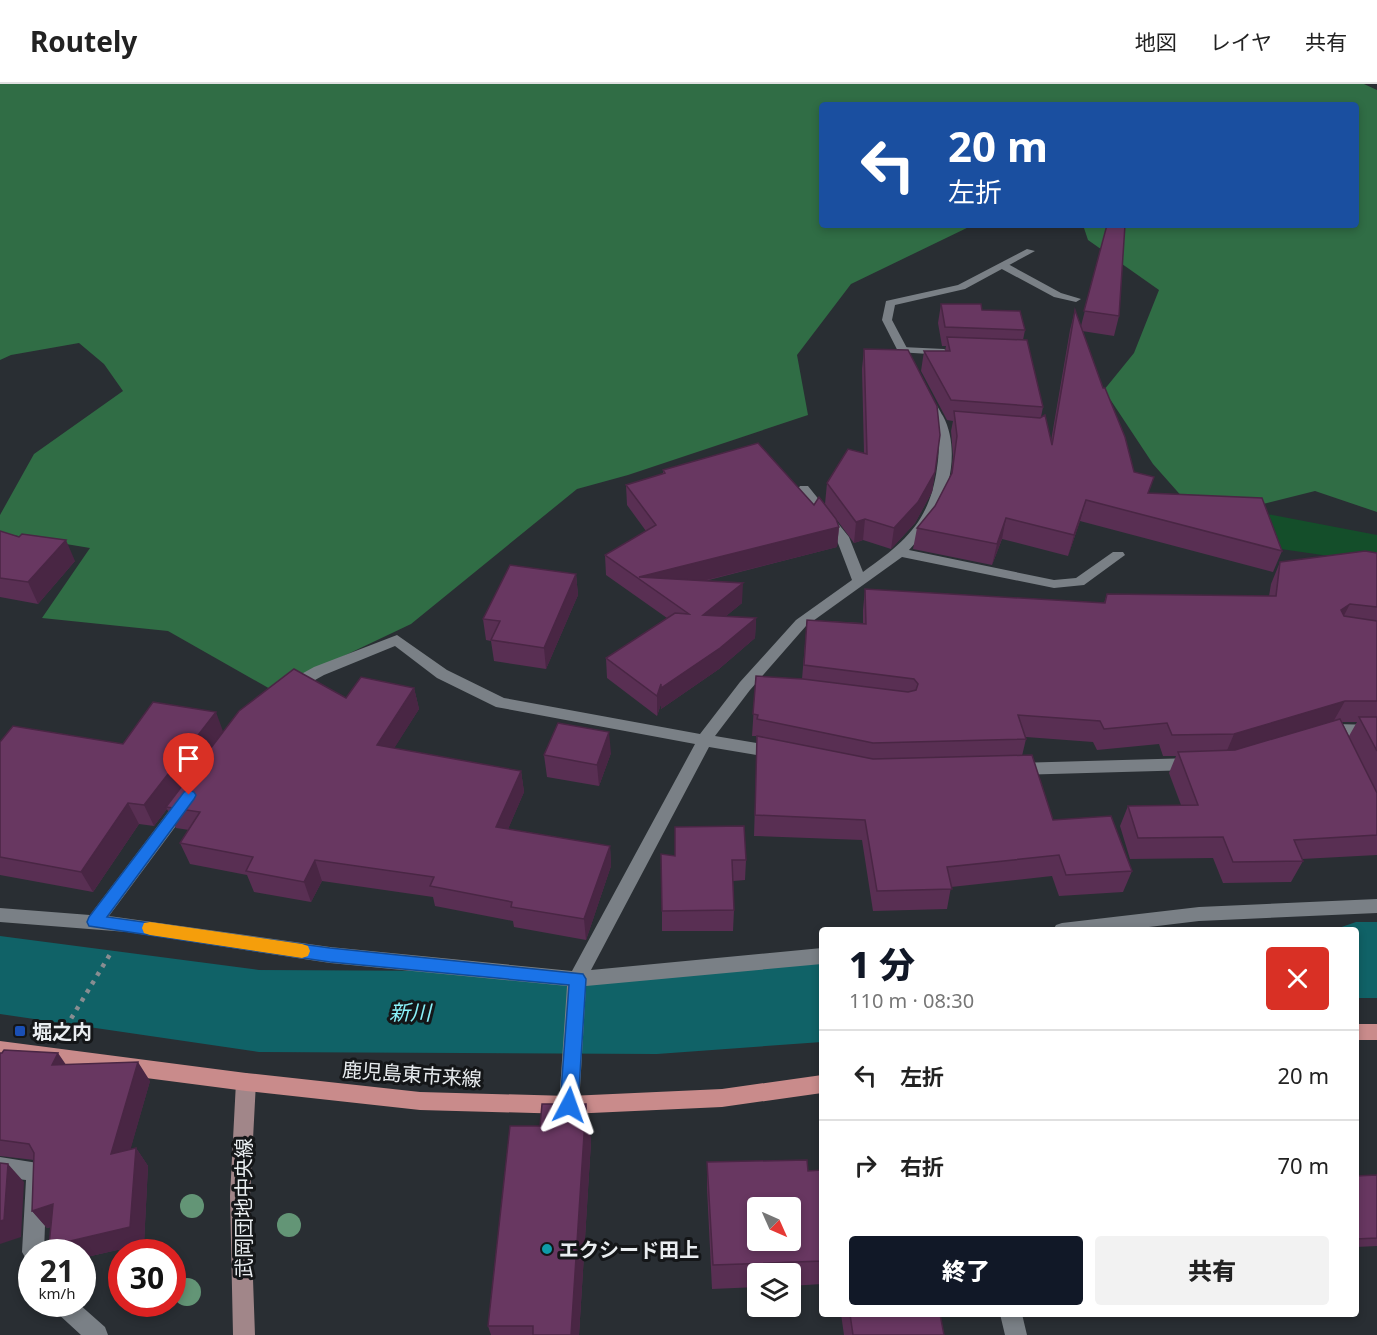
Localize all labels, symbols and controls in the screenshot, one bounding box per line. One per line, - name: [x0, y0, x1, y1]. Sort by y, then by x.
- text: Routely: [30, 22, 137, 60]
- text: 地図: [1135, 28, 1177, 56]
- text: レイヤ: [1210, 28, 1272, 56]
- text: 共有: [1305, 28, 1347, 56]
- text: 20 m: [948, 117, 1048, 174]
- icon: left: [849, 126, 927, 204]
- text: 左折: [948, 173, 1002, 210]
- pin: [163, 733, 214, 795]
- icon: arrive: [172, 742, 205, 775]
- text: 1 分: [849, 940, 915, 989]
- button: close: [1266, 947, 1329, 1010]
- text: 110 m · 08:30: [849, 987, 974, 1014]
- water label: 新川: [389, 998, 433, 1026]
- place label: 堀之内: [32, 1018, 92, 1045]
- marker: 堀之内: [13, 1024, 27, 1038]
- street label: 鹿児島東市来線: [341, 1056, 483, 1092]
- icon: left: [849, 1059, 882, 1092]
- text: 20 m: [1278, 1060, 1329, 1090]
- text: 左折: [900, 1061, 944, 1091]
- position arrow: [537, 1073, 601, 1137]
- street label: 武岡団地中央線: [230, 1138, 257, 1278]
- icon: right: [849, 1149, 882, 1182]
- text: 70 m: [1278, 1150, 1329, 1180]
- text: 右折: [900, 1151, 944, 1181]
- north arrow: [747, 1197, 801, 1251]
- map controls: [747, 1197, 801, 1317]
- place label: エクシード田上: [559, 1236, 699, 1263]
- button: 終了: [849, 1236, 1083, 1305]
- button: 共有: [1095, 1236, 1329, 1305]
- speed limit sign: 30: [108, 1239, 186, 1317]
- marker: エクシード田上: [540, 1242, 554, 1256]
- text: 21: [40, 1250, 74, 1291]
- button: layers: [747, 1263, 801, 1317]
- text: km/h: [39, 1283, 75, 1303]

